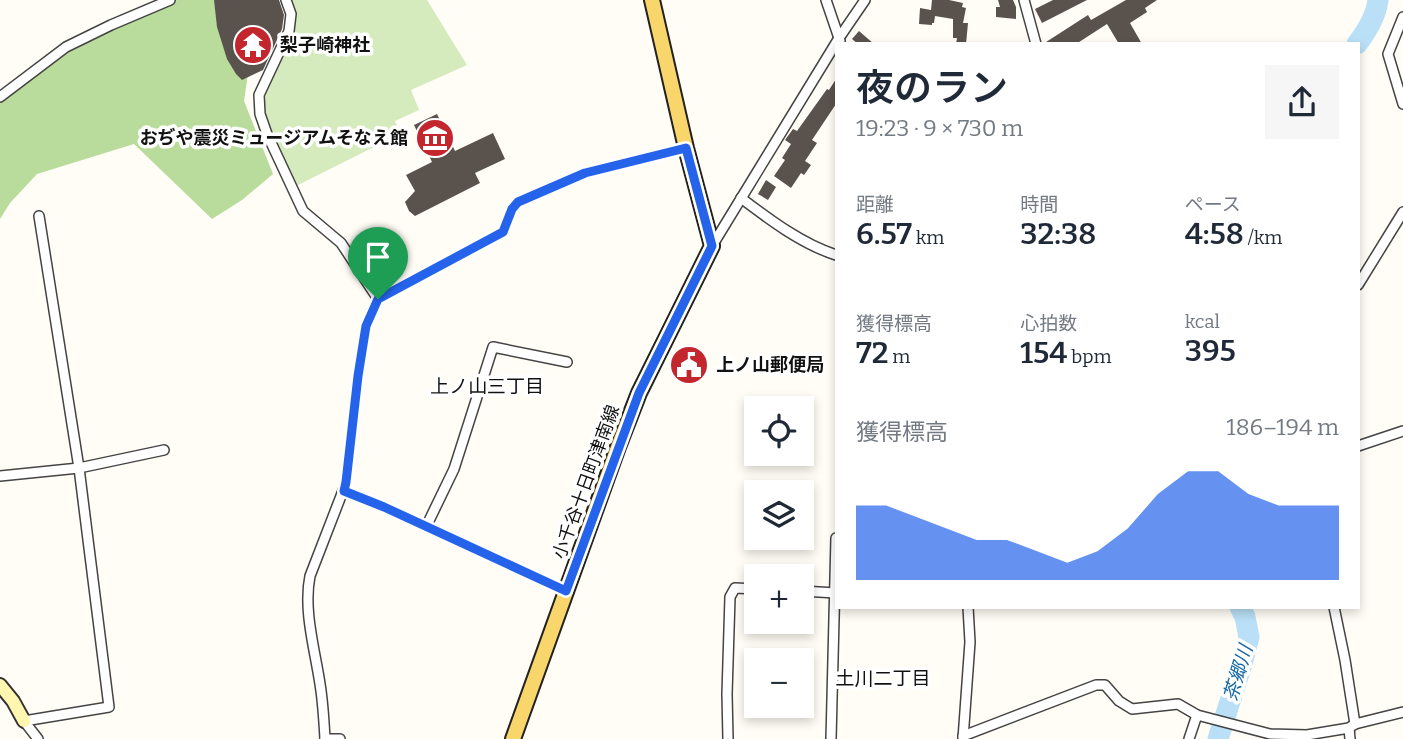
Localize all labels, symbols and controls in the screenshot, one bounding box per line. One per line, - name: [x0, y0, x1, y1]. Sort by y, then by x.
- temple icon: 梨子崎神社: [232, 24, 274, 66]
- place label: 梨子崎神社: [280, 34, 370, 56]
- text: 夜のラン: [856, 65, 1008, 111]
- button: share: [1265, 65, 1339, 139]
- text: 19:23 · 9 × 730 m: [856, 114, 1023, 142]
- museum icon: おぢや震災ミュージアムそなえ館: [414, 117, 456, 159]
- place label: おぢや震災ミュージアムそなえ館: [140, 127, 408, 149]
- text: 距離: [856, 193, 894, 216]
- text: 時間: [1020, 193, 1058, 216]
- text: ペース: [1185, 193, 1241, 216]
- text: 6.57: [856, 216, 912, 252]
- text: 32:38: [1020, 216, 1096, 252]
- text: 4:58: [1185, 216, 1244, 252]
- text: km: [912, 226, 944, 249]
- text: /km: [1244, 226, 1282, 249]
- pin: [348, 227, 408, 299]
- icon: arrive: [359, 238, 397, 276]
- text: kcal: [1185, 310, 1220, 333]
- text: 獲得標高: [856, 312, 932, 335]
- text: 心拍数: [1020, 312, 1077, 335]
- text: 395: [1185, 333, 1236, 369]
- text: 72: [856, 335, 888, 371]
- text: 154: [1020, 335, 1067, 371]
- public building icon: 上ノ山郵便局: [668, 344, 710, 386]
- text: m: [888, 345, 910, 368]
- text: bpm: [1067, 345, 1112, 368]
- place label: 上ノ山郵便局: [716, 354, 824, 376]
- district label: 上ノ山三丁目: [430, 375, 544, 398]
- map controls: [744, 396, 814, 718]
- button: locate: [744, 396, 814, 466]
- street label: 小千谷十日町津南線: [548, 402, 624, 562]
- text: 186–194 m: [1226, 413, 1339, 441]
- text: 獲得標高: [856, 418, 948, 446]
- button: layers: [744, 480, 814, 550]
- button: +: [744, 564, 814, 634]
- water label: 茶郷川: [1219, 640, 1258, 704]
- button: −: [744, 648, 814, 718]
- district label: 土川二丁目: [835, 667, 931, 690]

